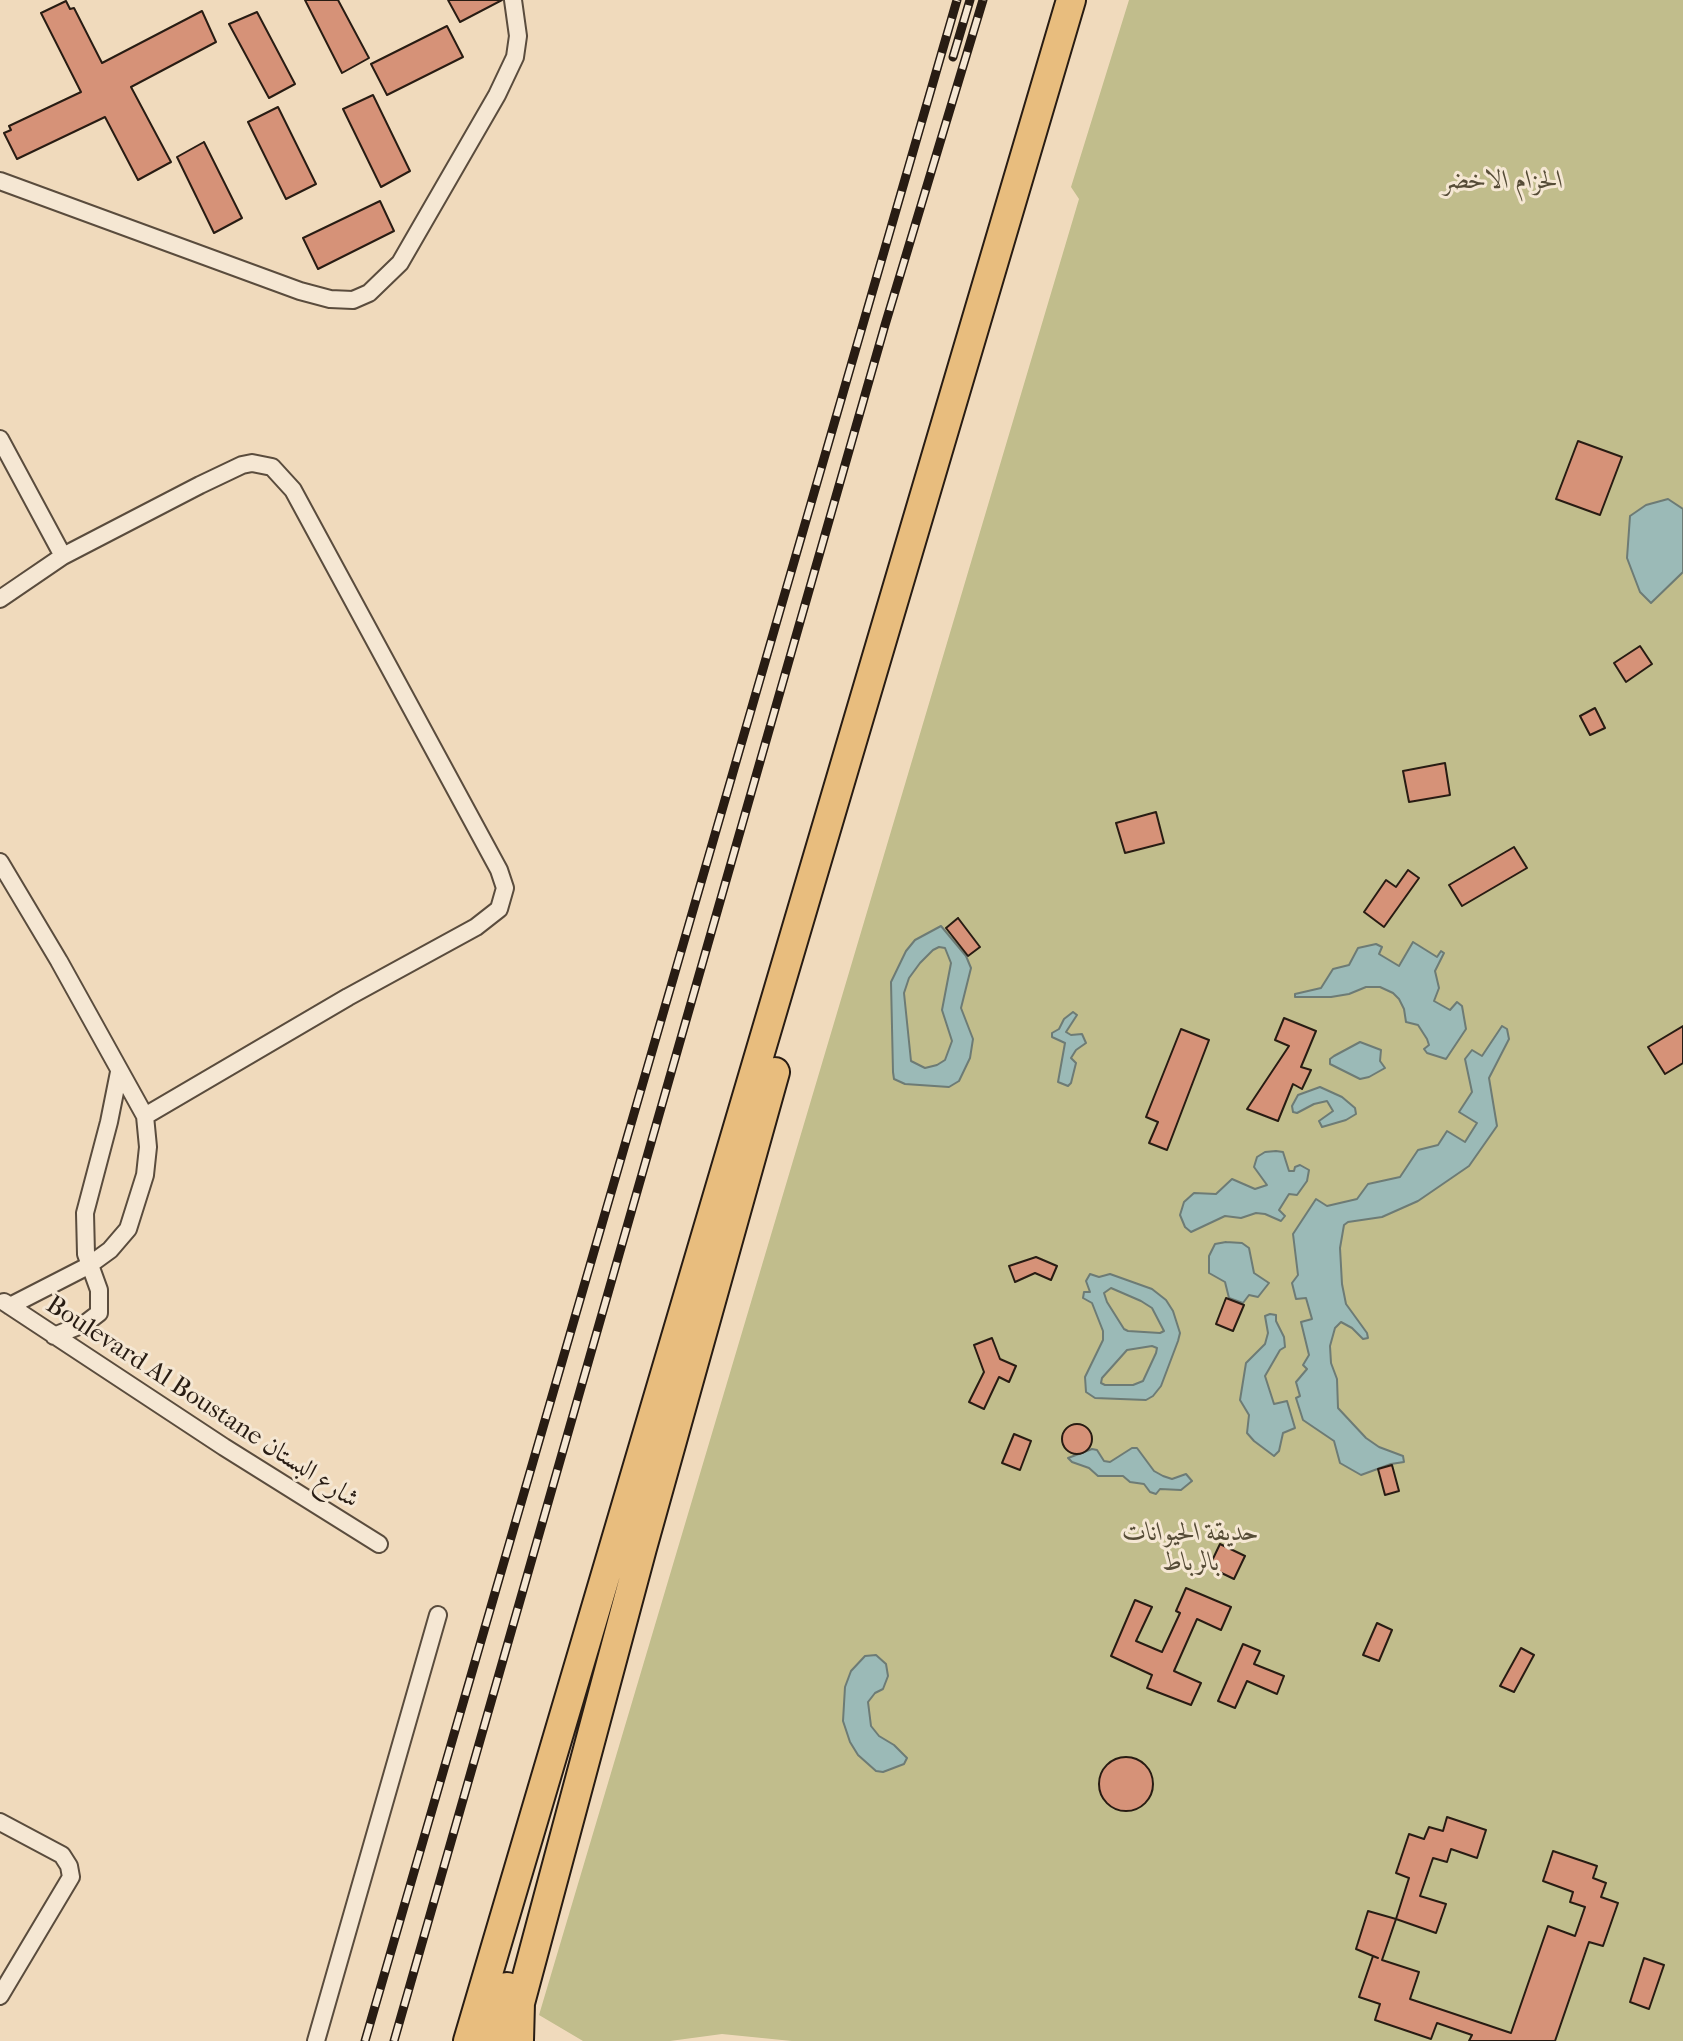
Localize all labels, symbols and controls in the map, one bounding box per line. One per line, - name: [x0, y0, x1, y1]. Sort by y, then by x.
- park label: الحزام الاخضر: [1442, 166, 1564, 198]
- street label: Boulevard Al Boustane شارع البستان: [40, 1290, 364, 1516]
- park label: حديقة الحيوانات بالرباط: [1123, 1518, 1259, 1580]

